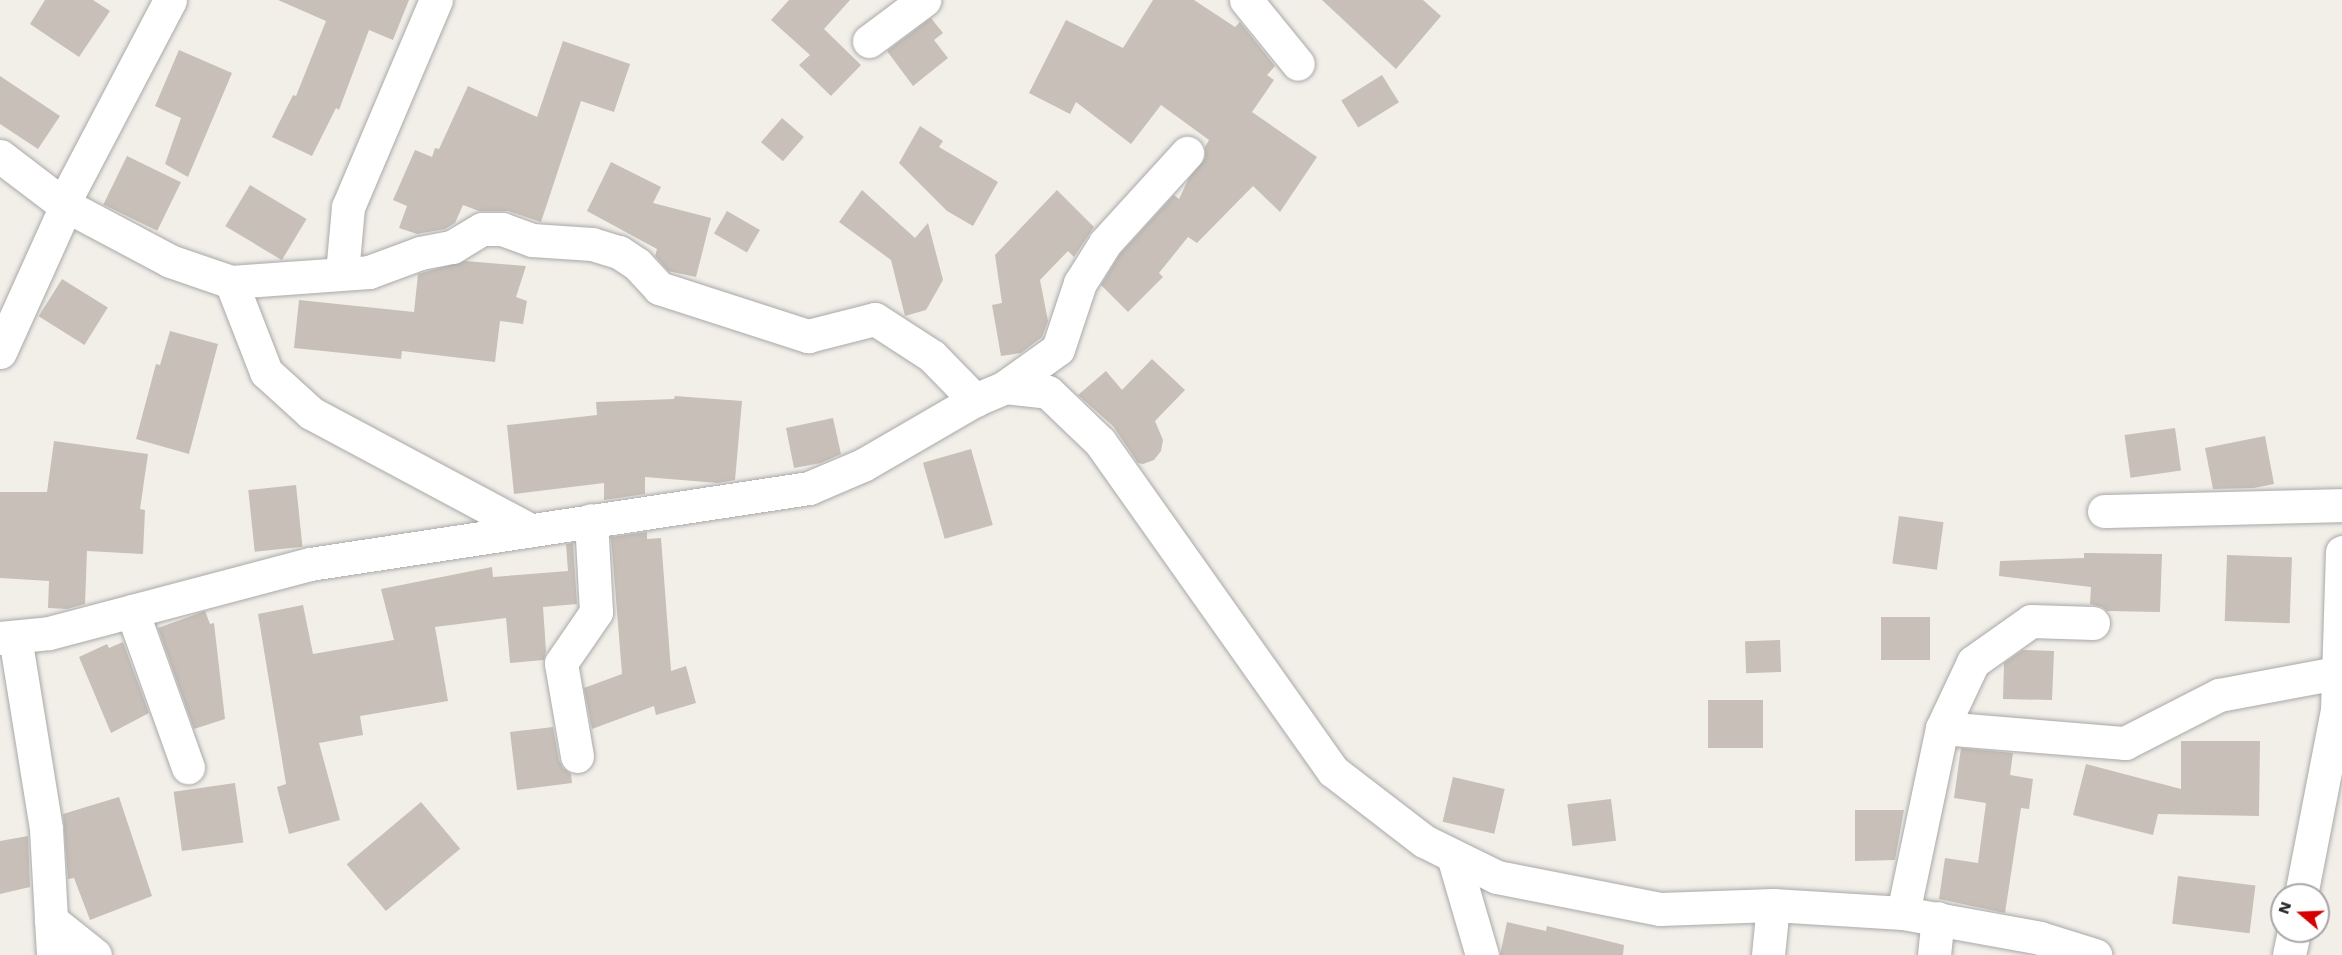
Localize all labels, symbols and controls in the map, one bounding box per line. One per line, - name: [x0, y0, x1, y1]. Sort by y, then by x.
- north arrow: [2270, 883, 2330, 943]
- text: N: [2273, 899, 2295, 916]

